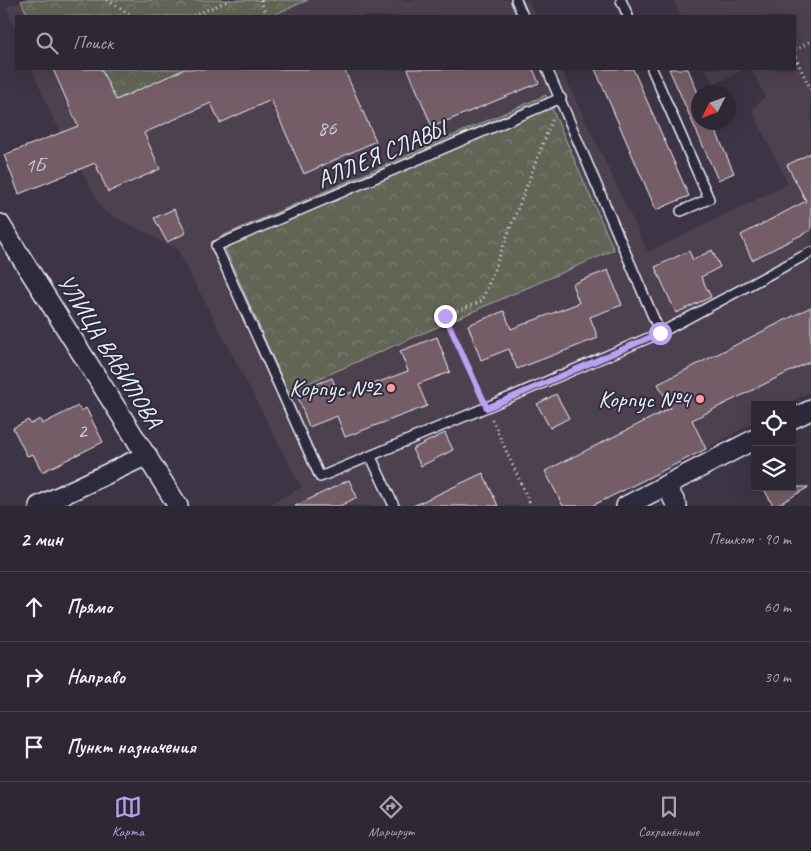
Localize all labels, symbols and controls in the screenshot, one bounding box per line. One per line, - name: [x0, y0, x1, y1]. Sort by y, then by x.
- search box: [15, 15, 796, 70]
- icon: search: [33, 29, 61, 57]
- text: Поиск: [73, 31, 113, 55]
- north arrow: [691, 85, 736, 130]
- street label: АЛЛЕЯ СЛАВЫ: [312, 112, 454, 195]
- house number: 86: [318, 115, 337, 141]
- house number: 1Б: [25, 152, 48, 178]
- street label: УЛИЦА ВАВИЛОВА: [51, 269, 170, 434]
- route end: [434, 305, 457, 328]
- route start: [649, 322, 672, 345]
- place label: Корпус №2: [289, 373, 383, 403]
- marker: Корпус №2: [385, 382, 397, 394]
- place label: Корпус №4: [598, 384, 692, 414]
- marker: Корпус №4: [694, 393, 706, 405]
- map controls: [751, 401, 796, 491]
- button: locate: [751, 401, 796, 446]
- house number: 2: [77, 418, 88, 444]
- button: layers: [751, 446, 796, 491]
- text: 2 мин: [20, 526, 63, 552]
- text: Пешком · 90 m: [709, 529, 791, 549]
- icon: ahead: [20, 593, 48, 621]
- text: Прямо: [67, 595, 112, 619]
- text: 60 m: [764, 597, 791, 617]
- icon: right: [20, 663, 48, 691]
- text: Направо: [67, 665, 125, 689]
- text: 30 m: [764, 667, 791, 687]
- icon: arrive: [20, 733, 48, 761]
- text: Пункт назначения: [67, 735, 196, 759]
- tab: Карта: [112, 793, 144, 840]
- tab: Маршрут: [368, 793, 414, 840]
- tab: Сохранённые: [638, 793, 699, 840]

